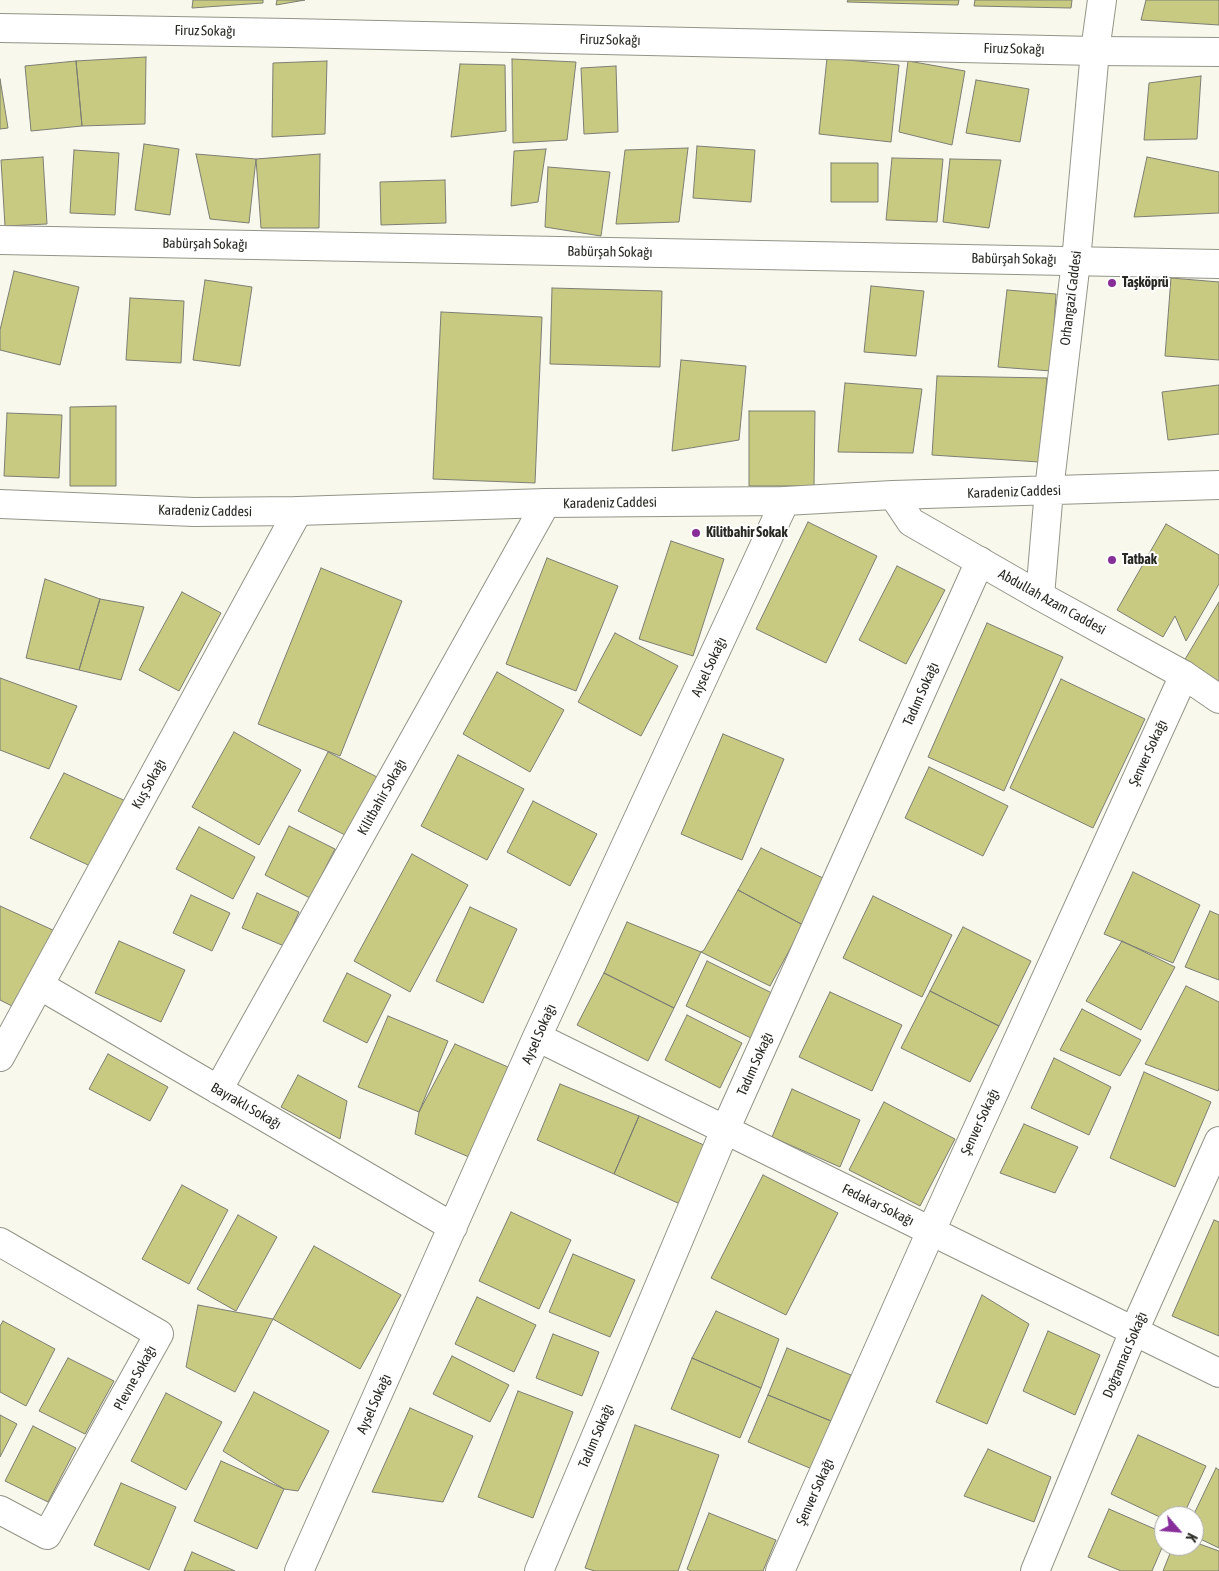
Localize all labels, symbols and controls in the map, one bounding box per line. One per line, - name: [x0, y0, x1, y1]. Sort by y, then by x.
- street label: Firuz Sokağı: [174, 22, 236, 40]
- street label: Firuz Sokağı: [579, 31, 641, 49]
- street label: Firuz Sokağı: [983, 40, 1045, 58]
- street label: Babürşah Sokağı: [162, 235, 248, 253]
- street label: Babürşah Sokağı: [567, 243, 653, 261]
- street label: Babürşah Sokağı: [971, 250, 1057, 268]
- street label: Orhangazi Caddesi: [1057, 250, 1085, 346]
- place label: Taşköprü: [1122, 275, 1169, 291]
- marker: Taşköprü: [1106, 277, 1118, 289]
- street label: Karadeniz Caddesi: [967, 482, 1061, 502]
- street label: Karadeniz Caddesi: [563, 494, 657, 512]
- street label: Karadeniz Caddesi: [158, 502, 252, 520]
- place label: Kilitbahir Sokak: [706, 525, 788, 541]
- marker: Kilitbahir Sokak: [690, 527, 702, 539]
- place label: Tatbak: [1122, 552, 1157, 568]
- marker: Tatbak: [1106, 554, 1118, 566]
- street label: Abdullah Azam Caddesi: [995, 565, 1109, 639]
- street label: Aysel Sokağı: [688, 634, 730, 700]
- street label: Tadım Sokağı: [900, 660, 942, 728]
- street label: Şenver Sokağı: [1125, 717, 1171, 789]
- street label: Kuş Sokağı: [128, 756, 170, 812]
- street label: Kilitbahir Sokağı: [354, 756, 410, 838]
- street label: Aysel Sokağı: [518, 1001, 560, 1067]
- street label: Tadım Sokağı: [734, 1030, 776, 1098]
- street label: Bayraklı Sokağı: [208, 1079, 284, 1133]
- street label: Şenver Sokağı: [957, 1086, 1003, 1158]
- street label: Fedakar Sokağı: [839, 1180, 917, 1230]
- street label: Doğramacı Sokağı: [1099, 1309, 1151, 1401]
- street label: Plevne Sokağı: [110, 1343, 160, 1413]
- street label: Aysel Sokağı: [353, 1371, 395, 1437]
- street label: Tadım Sokağı: [575, 1401, 617, 1471]
- street label: Şenver Sokağı: [793, 1456, 837, 1528]
- north arrow: [1154, 1506, 1204, 1556]
- text: K: [1183, 1531, 1200, 1544]

